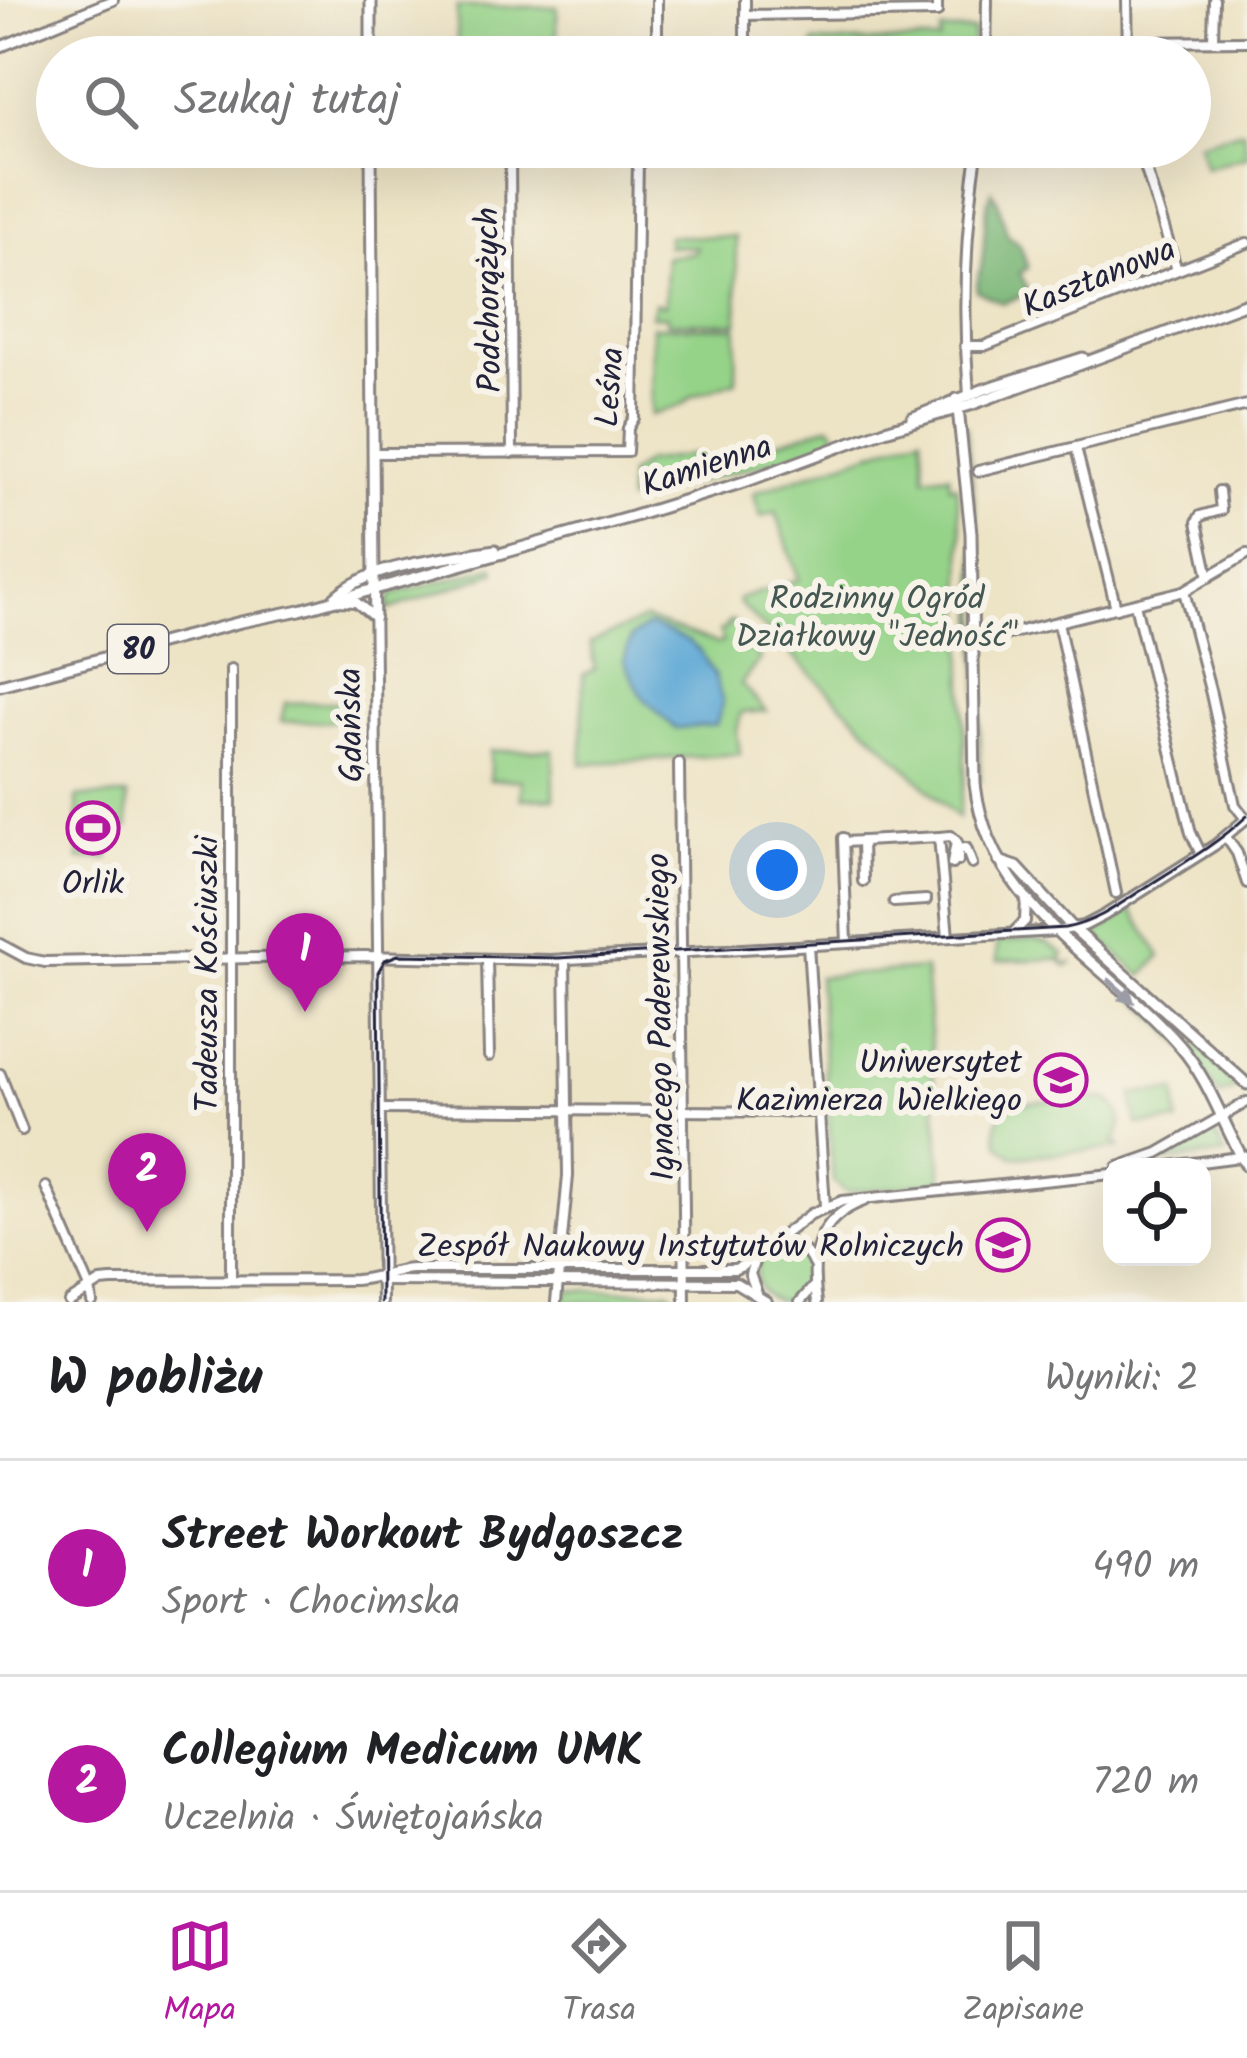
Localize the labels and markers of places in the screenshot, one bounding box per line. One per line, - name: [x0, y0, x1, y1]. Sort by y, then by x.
- sports icon: Orlik: [65, 800, 121, 856]
- place label: Orlik: [62, 859, 125, 912]
- pin: 1: [266, 913, 344, 1012]
- place label: Uniwersytet Kazimierza Wielkiego: [736, 1038, 1023, 1129]
- school or university icon: Uniwersytet Kazimierza Wielkiego: [1033, 1052, 1089, 1108]
- pin: 2: [108, 1133, 186, 1232]
- school or university icon: Zespół Naukowy Instytutów Rolniczych: [975, 1217, 1031, 1273]
- place label: Zespół Naukowy Instytutów Rolniczych: [417, 1222, 964, 1275]

